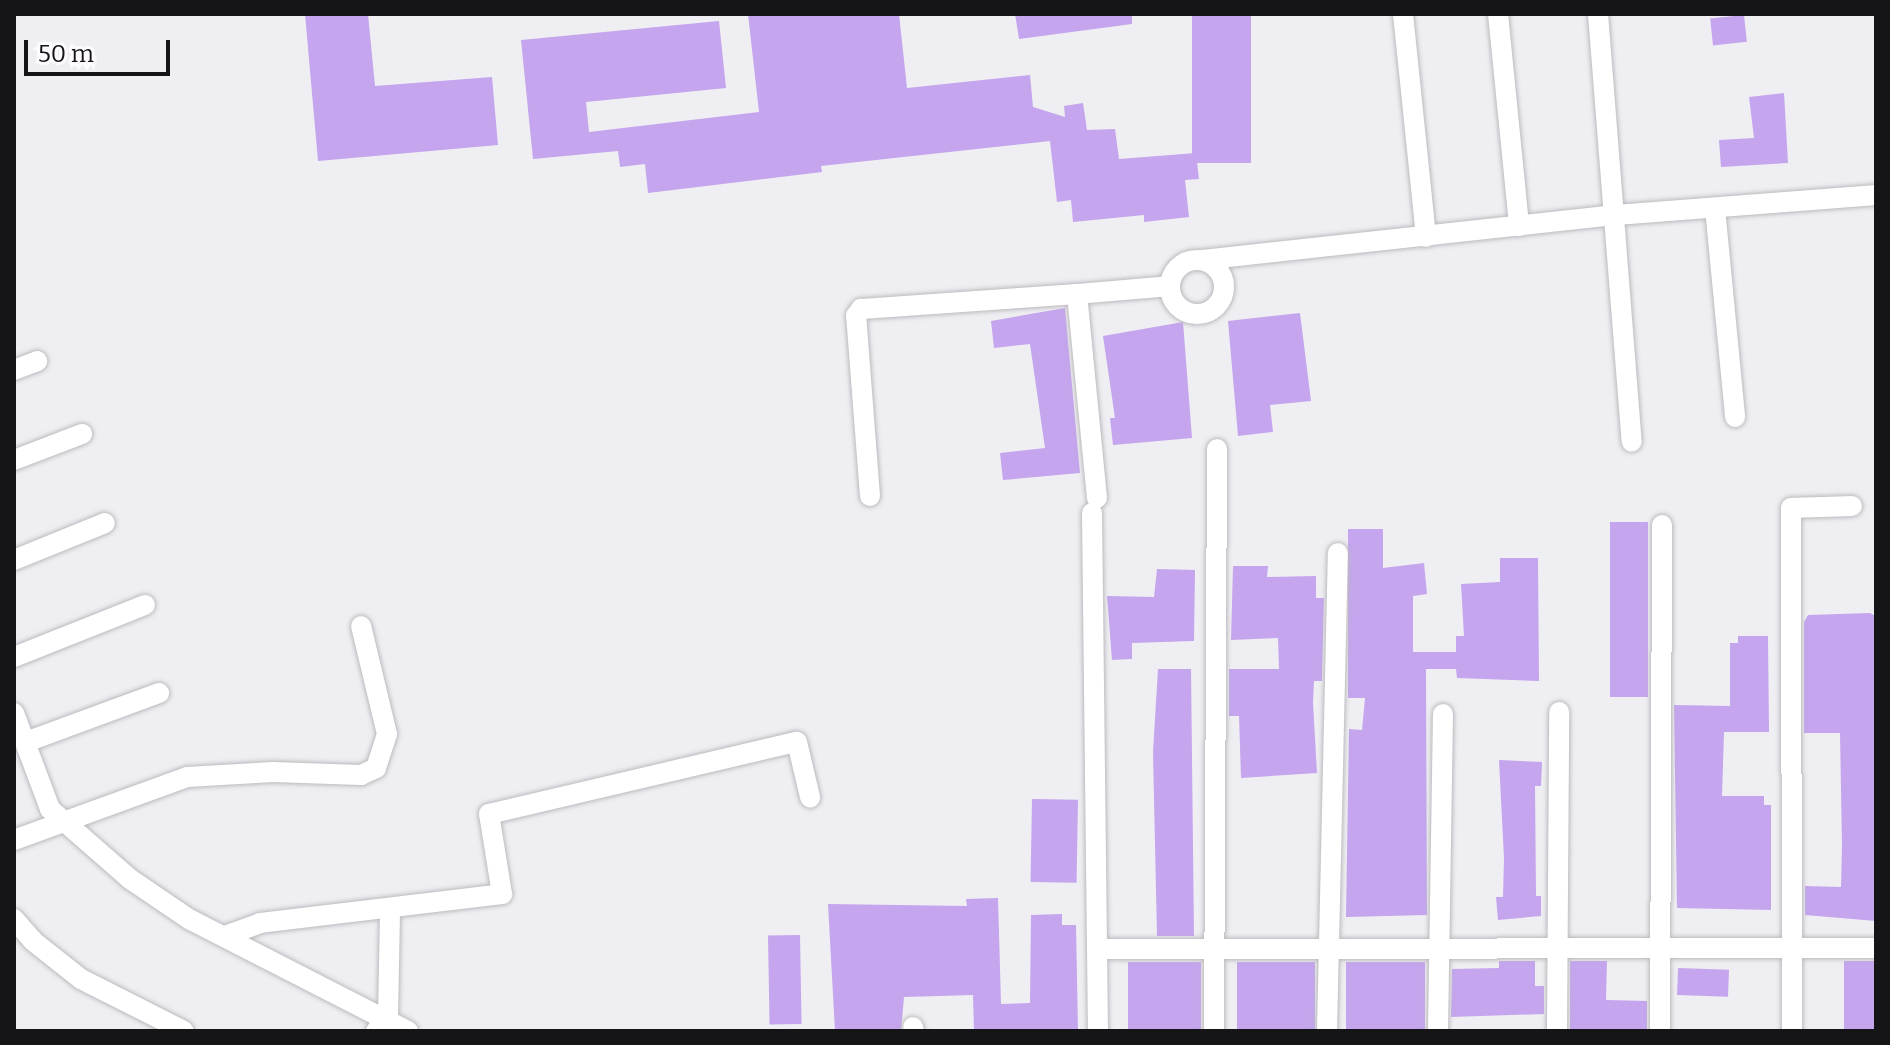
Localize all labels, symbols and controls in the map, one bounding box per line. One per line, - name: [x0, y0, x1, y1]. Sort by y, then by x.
- scale bar: [28, 24, 174, 74]
- text: 50 m: [38, 40, 94, 68]

